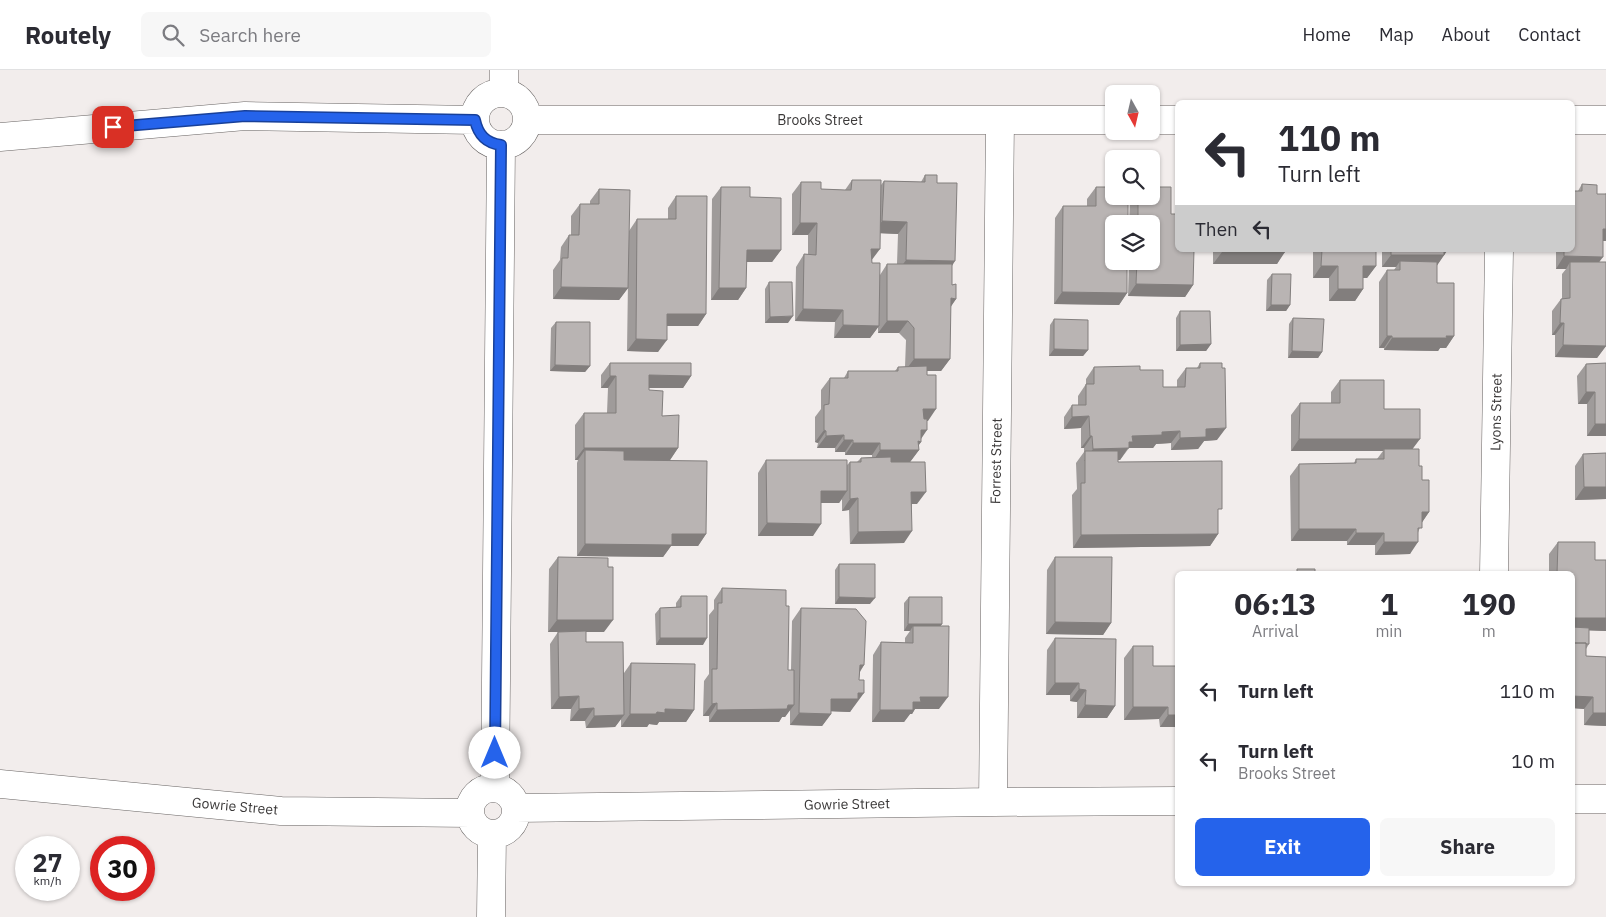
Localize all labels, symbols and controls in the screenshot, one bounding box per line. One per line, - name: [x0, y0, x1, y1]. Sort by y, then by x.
- search box: [141, 12, 491, 57]
- text: Routely: [25, 19, 111, 51]
- icon: search: [159, 21, 187, 49]
- text: Search here: [199, 23, 301, 47]
- text: Home: [1303, 23, 1351, 46]
- text: Map: [1379, 23, 1414, 46]
- text: About: [1442, 23, 1490, 46]
- text: Contact: [1518, 23, 1581, 46]
- north arrow: [1105, 85, 1160, 140]
- map controls: [1105, 85, 1160, 270]
- pin: [92, 106, 134, 148]
- street label: Brooks Street: [777, 111, 863, 129]
- icon: arrive: [99, 113, 127, 141]
- text: 110 m: [1278, 115, 1381, 161]
- icon: left: [1195, 120, 1260, 185]
- button: search: [1105, 150, 1160, 205]
- text: Turn left: [1278, 159, 1361, 188]
- button: layers: [1105, 215, 1160, 270]
- icon: left: [1248, 215, 1276, 243]
- text: Then: [1195, 217, 1238, 241]
- street label: Lyons Street: [1486, 373, 1506, 451]
- street label: Forrest Street: [986, 417, 1006, 504]
- text: 06:13: [1234, 584, 1316, 623]
- text: 1: [1380, 584, 1398, 623]
- text: 190: [1462, 584, 1516, 623]
- text: Arrival: [1252, 621, 1299, 641]
- text: min: [1375, 621, 1402, 641]
- text: m: [1482, 621, 1496, 641]
- icon: left: [1195, 677, 1223, 705]
- text: Turn left: [1238, 679, 1314, 703]
- text: 110 m: [1500, 679, 1555, 703]
- position arrow: [468, 726, 520, 778]
- text: Turn left: [1238, 739, 1314, 763]
- icon: left: [1195, 747, 1223, 775]
- text: 10 m: [1511, 749, 1555, 773]
- text: Brooks Street: [1238, 763, 1336, 783]
- street label: Gowrie Street: [191, 793, 279, 819]
- street label: Gowrie Street: [804, 794, 890, 814]
- button: Exit: [1195, 818, 1370, 876]
- button: Share: [1380, 818, 1555, 876]
- speed limit sign: 30: [90, 836, 155, 901]
- text: 27: [32, 846, 63, 879]
- text: km/h: [33, 873, 62, 888]

